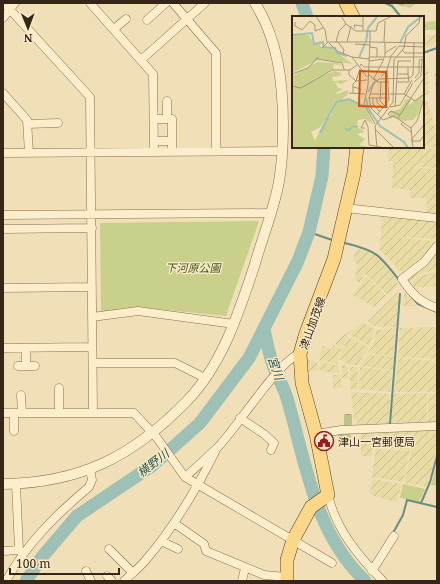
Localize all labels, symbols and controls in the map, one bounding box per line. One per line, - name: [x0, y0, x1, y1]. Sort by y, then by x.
- north arrow: [8, 8, 48, 48]
- inset map: [292, 16, 424, 148]
- text: N: [23, 31, 33, 46]
- park label: 下河原公園: [166, 260, 222, 275]
- street label: 津山加茂線: [296, 295, 328, 351]
- water label: 宮川: [264, 354, 289, 384]
- public building icon: 津山一宮郵便局: [313, 430, 335, 452]
- place label: 津山一宮郵便局: [338, 434, 415, 449]
- water label: 横野川: [134, 444, 174, 481]
- scale bar: [10, 550, 119, 576]
- text: 100 m: [16, 555, 51, 572]

